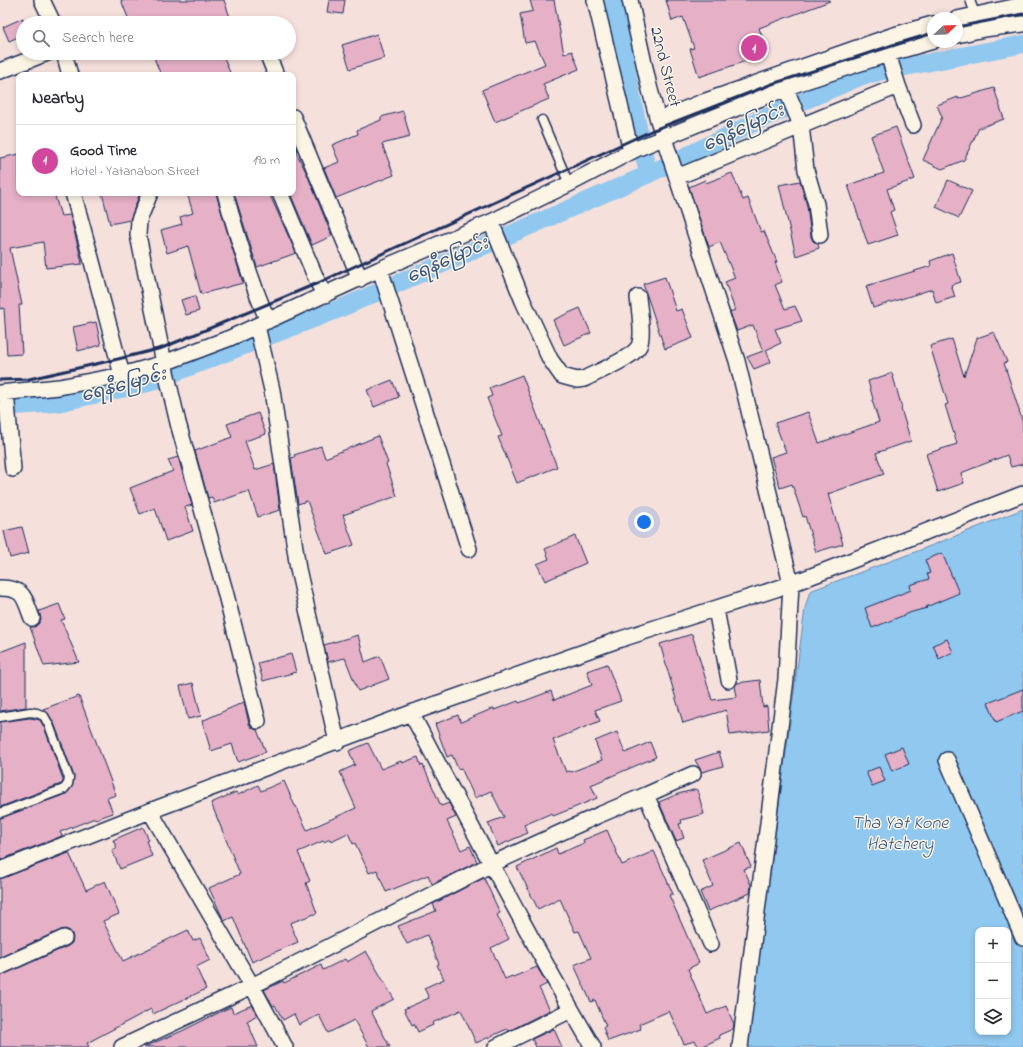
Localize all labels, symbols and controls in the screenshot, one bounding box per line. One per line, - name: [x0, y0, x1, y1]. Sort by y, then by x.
- north arrow: [927, 12, 963, 48]
- search box: [16, 16, 296, 60]
- street label: 22nd Street: [643, 24, 687, 110]
- icon: search: [30, 27, 52, 49]
- text: Search here: [62, 27, 134, 49]
- pin: 1: [741, 33, 767, 63]
- text: Nearby: [32, 86, 84, 111]
- water label: ရေနီမြောင်း: [698, 96, 791, 159]
- text: Good Time: [70, 140, 137, 162]
- text: 1: [43, 151, 47, 170]
- text: 190 m: [253, 151, 280, 170]
- text: Hotel · Yatanabon Street: [70, 162, 200, 181]
- water label: ရေနီမြောင်း: [402, 229, 495, 291]
- water label: ရေနီမြောင်း: [78, 360, 171, 410]
- your location: [634, 512, 654, 532]
- water label: Tha Yat Kone Hatchery: [852, 811, 949, 858]
- map controls: [975, 927, 1011, 1035]
- button: +: [975, 927, 1011, 963]
- button: −: [975, 963, 1011, 999]
- button: layers: [975, 999, 1011, 1035]

